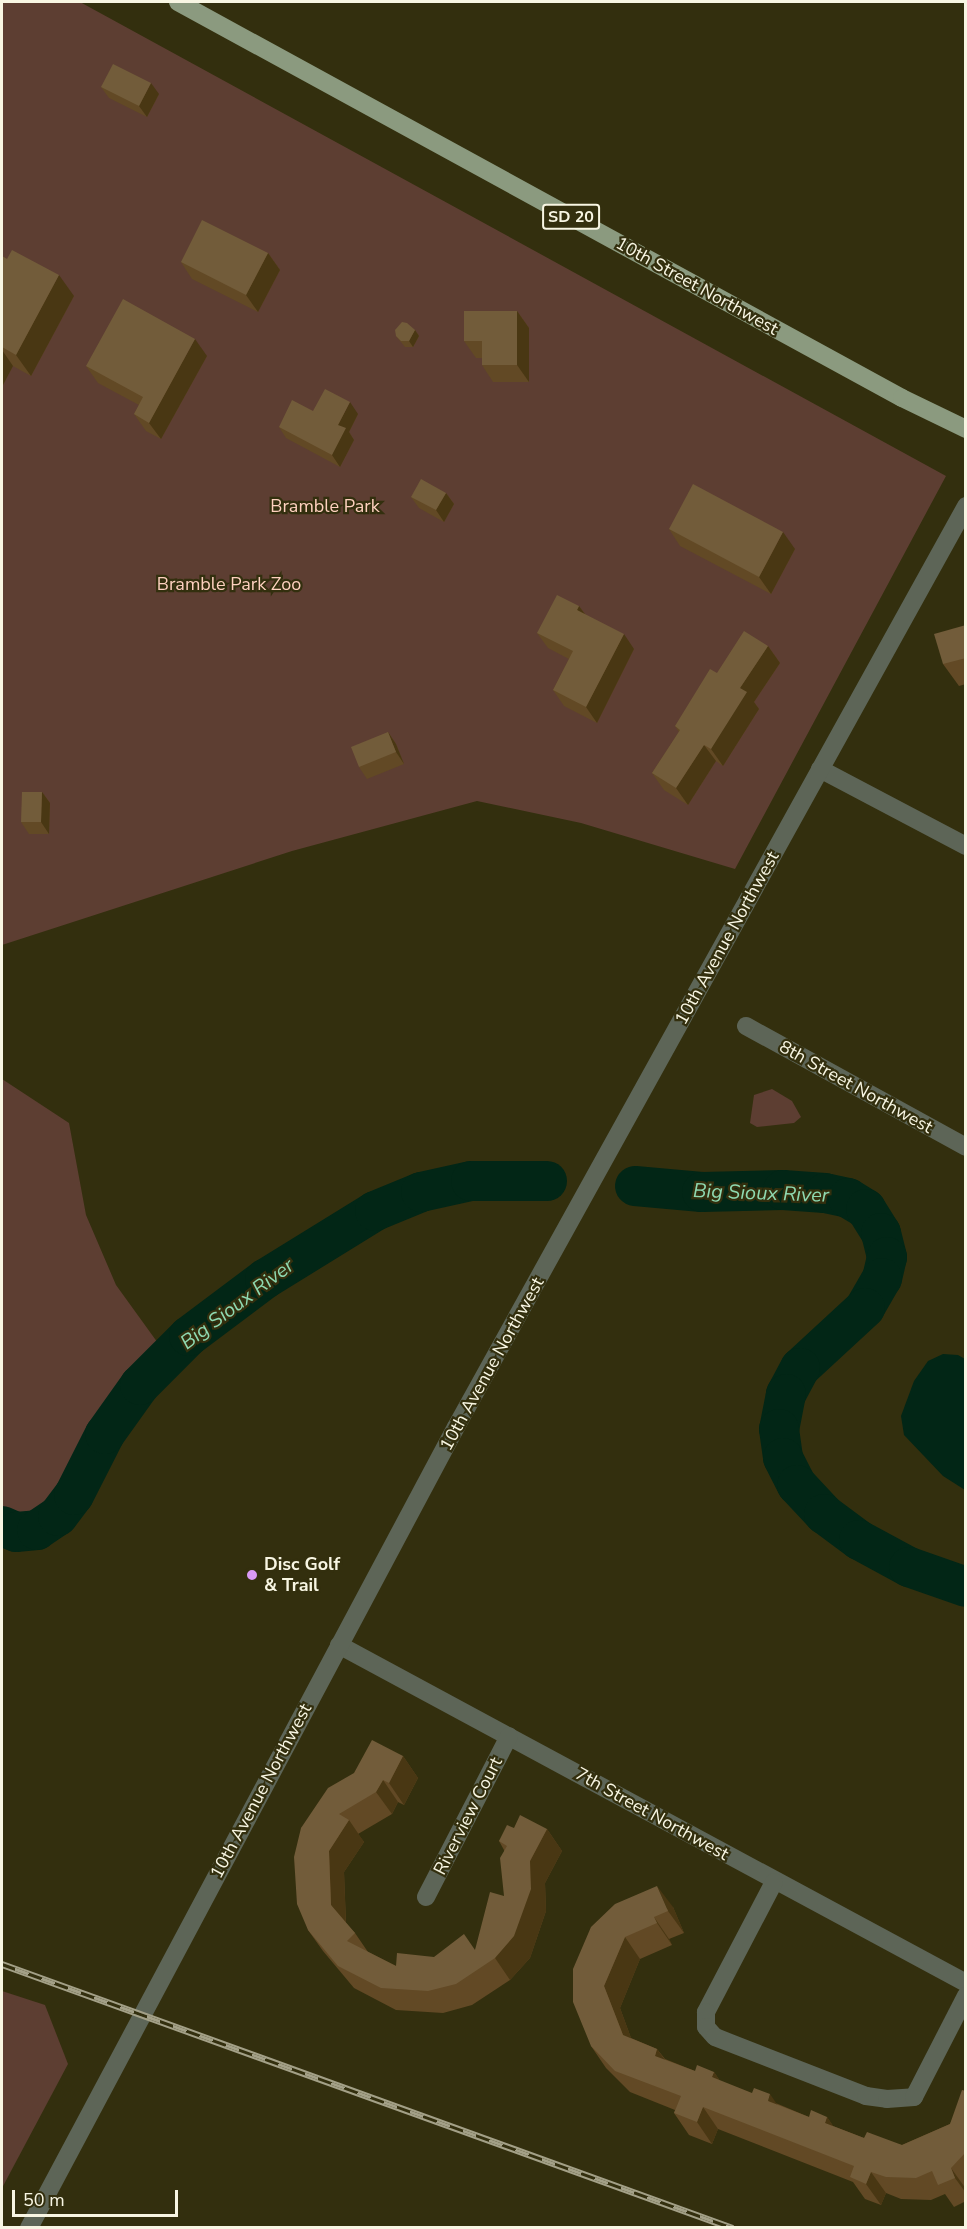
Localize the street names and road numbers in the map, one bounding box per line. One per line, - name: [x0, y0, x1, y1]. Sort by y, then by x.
- road number: SD 20: [541, 204, 601, 230]
- street label: 10th Street Northwest: [612, 232, 782, 340]
- street label: 10th Avenue Northwest: [670, 848, 784, 1028]
- street label: 8th Street Northwest: [776, 1036, 936, 1138]
- street label: 10th Avenue Northwest: [435, 1274, 549, 1454]
- street label: 10th Avenue Northwest: [206, 1700, 316, 1882]
- street label: Riverview Court: [429, 1753, 507, 1879]
- street label: 7th Street Northwest: [572, 1763, 732, 1865]

